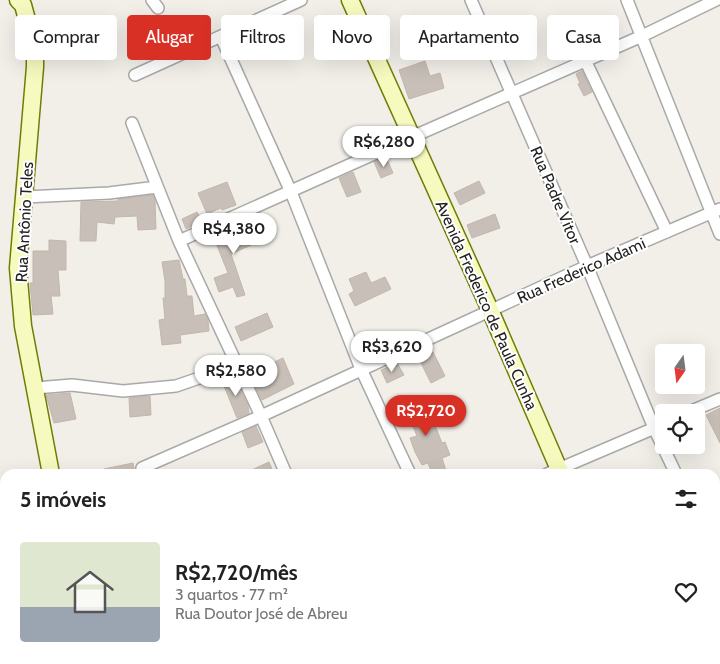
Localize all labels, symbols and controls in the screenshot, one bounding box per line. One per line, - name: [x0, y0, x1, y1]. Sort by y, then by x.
- chip: Comprar: [15, 15, 117, 60]
- chip: Alugar: [127, 15, 211, 60]
- chip: Filtros: [221, 15, 304, 60]
- chip: Novo: [314, 15, 390, 60]
- chip: Apartamento: [400, 15, 537, 60]
- chip: Casa: [547, 15, 619, 60]
- pin: R$6,280: [338, 126, 430, 168]
- text: R$6,280: [353, 132, 415, 151]
- street label: Rua Padre Vitor: [526, 143, 585, 248]
- street label: Rua Antônio Teles: [12, 161, 37, 283]
- street label: Avenida Frederico de Paula Cunha: [432, 197, 542, 413]
- pin: R$4,380: [188, 212, 280, 255]
- text: R$4,380: [203, 219, 265, 238]
- street label: Rua Frederico Adami: [514, 234, 648, 307]
- pin: R$3,620: [346, 330, 438, 373]
- text: R$3,620: [362, 337, 422, 356]
- north arrow: [655, 344, 705, 394]
- map controls: [655, 344, 705, 454]
- pin: R$2,580: [190, 354, 282, 397]
- text: R$2,580: [205, 361, 267, 380]
- pin: R$2,720: [380, 394, 472, 437]
- text: R$2,720: [396, 401, 456, 420]
- button: locate: [655, 404, 705, 454]
- icon: filters: [672, 485, 700, 513]
- text: 5 imóveis: [20, 487, 106, 512]
- text: R$2,720/mês: [175, 560, 298, 585]
- icon: home: [60, 562, 120, 622]
- icon: heart: [672, 578, 700, 606]
- text: 3 quartos · 77 m²: [175, 585, 288, 604]
- text: Rua Doutor José de Abreu: [175, 604, 348, 623]

